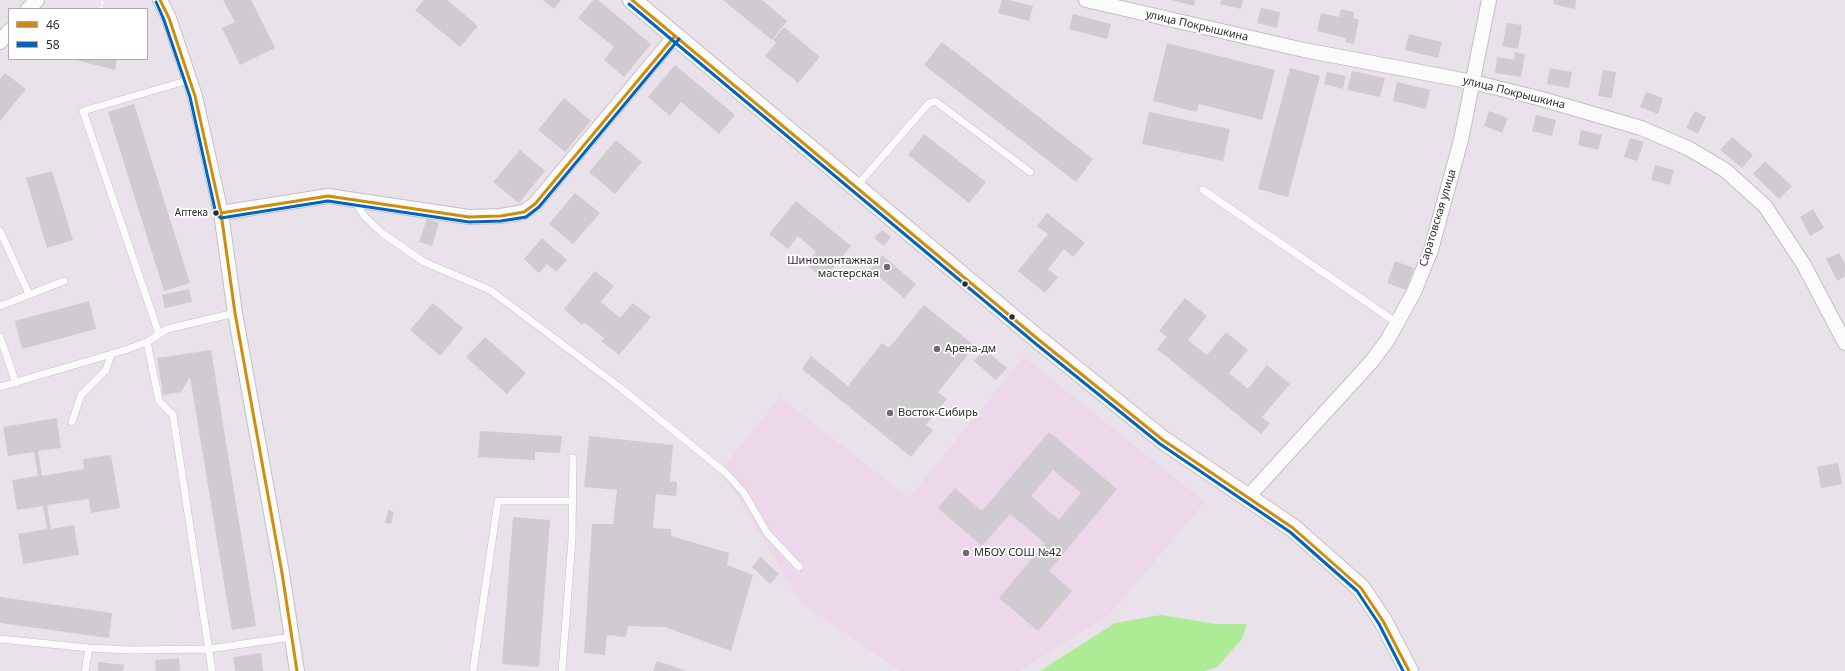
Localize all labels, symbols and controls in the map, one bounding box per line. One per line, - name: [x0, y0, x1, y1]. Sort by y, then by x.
- legend: [8, 8, 148, 60]
- street label: улица Покрышкина: [1144, 8, 1250, 44]
- text: 46: [46, 16, 60, 33]
- text: 58: [46, 36, 60, 53]
- street label: улица Покрышкина: [1462, 74, 1566, 112]
- street label: Саратовская улица: [1417, 168, 1459, 268]
- place label: Аптека: [175, 207, 208, 219]
- marker: Аптека: [211, 208, 221, 218]
- place label: Шиномонтажная мастерская: [787, 254, 879, 280]
- marker: Шиномонтажная мастерская: [882, 262, 892, 272]
- unlabelled marker: [960, 279, 970, 289]
- unlabelled marker: [1007, 312, 1017, 322]
- place label: Арена-дм: [945, 342, 996, 356]
- marker: Арена-дм: [932, 344, 942, 354]
- place label: Восток-Сибирь: [898, 406, 978, 420]
- marker: Восток-Сибирь: [885, 408, 895, 418]
- place label: МБОУ СОШ №42: [974, 546, 1062, 560]
- marker: МБОУ СОШ №42: [961, 548, 971, 558]

